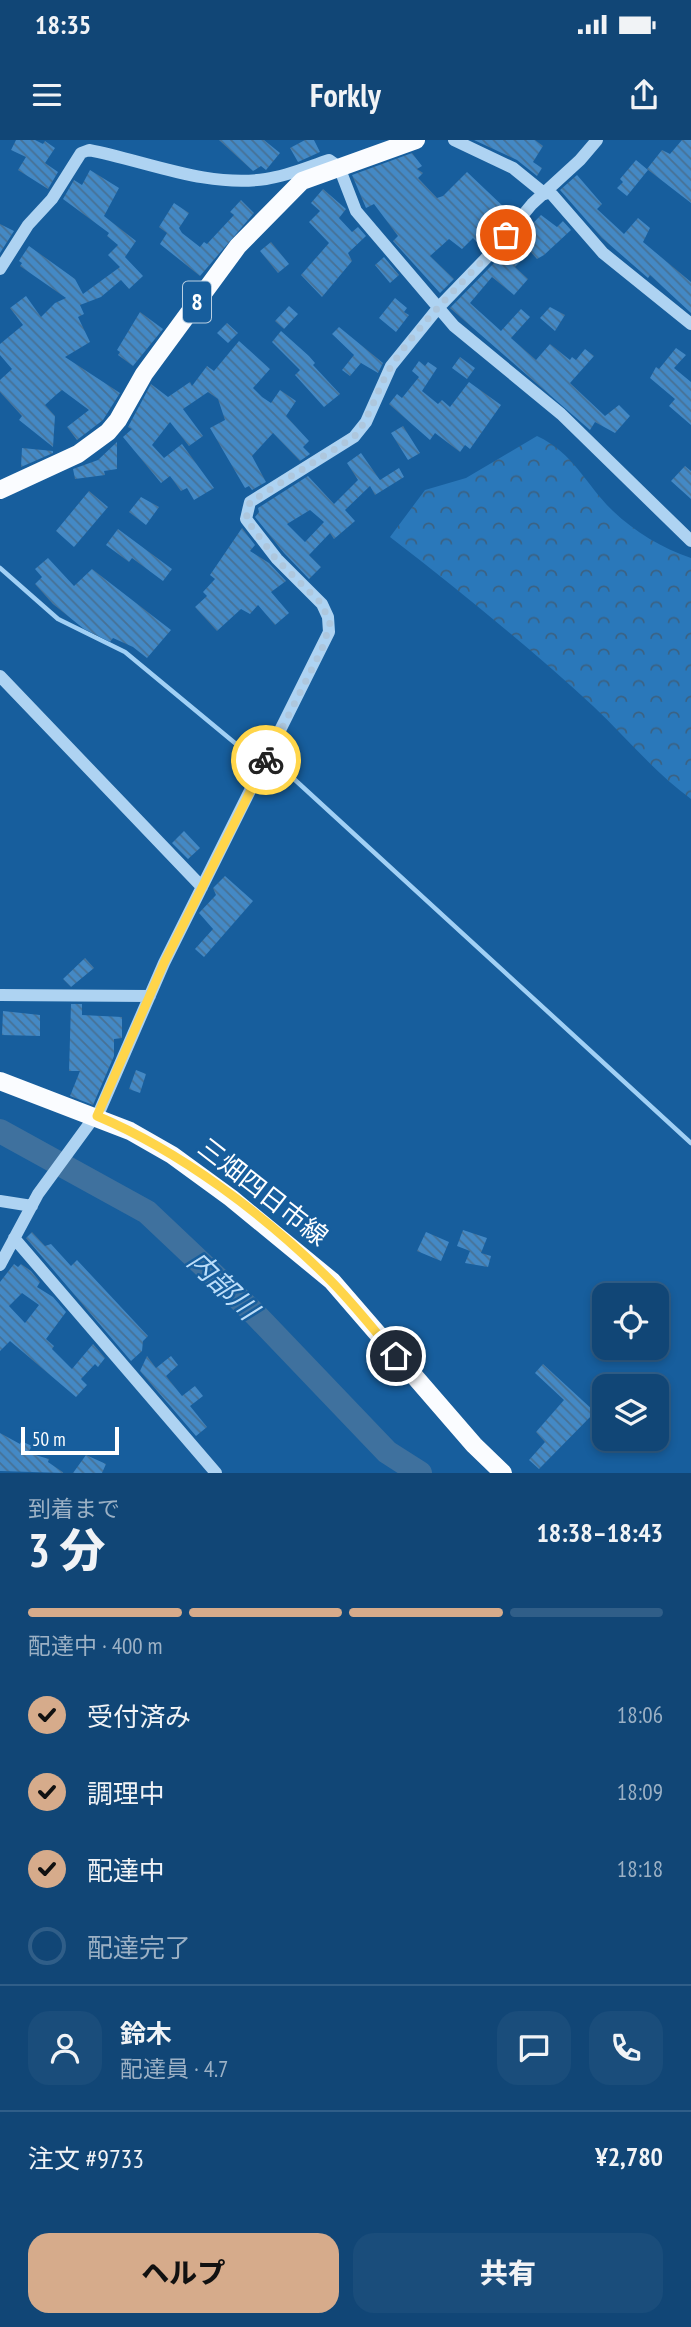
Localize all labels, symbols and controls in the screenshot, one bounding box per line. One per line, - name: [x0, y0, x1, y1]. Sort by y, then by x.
- text: 18:35: [35, 8, 91, 41]
- text: Forkly: [310, 74, 381, 116]
- icon: menu: [28, 76, 66, 114]
- icon: share: [625, 76, 663, 114]
- pin: [476, 205, 536, 265]
- icon: bag: [487, 216, 525, 254]
- road number: 8: [183, 282, 211, 322]
- courier: [231, 725, 301, 795]
- icon: bike: [247, 741, 285, 779]
- street label: 三畑四日市線: [192, 1131, 335, 1253]
- water label: 内部川: [180, 1242, 269, 1329]
- map controls: [592, 1283, 669, 1451]
- button: locate: [592, 1283, 669, 1360]
- pin: [366, 1326, 426, 1386]
- icon: home: [377, 1337, 415, 1375]
- button: layers: [592, 1374, 669, 1451]
- scale bar: [21, 1424, 119, 1456]
- text: 50 m: [32, 1427, 66, 1451]
- text: 到着まで: [28, 1494, 120, 1523]
- text: 18:38–18:43: [536, 1516, 663, 1549]
- text: 3 分: [28, 1520, 105, 1580]
- text: 配達中 · 400 m: [28, 1631, 163, 1660]
- icon: check: [28, 1696, 66, 1734]
- text: 受付済み: [87, 1700, 191, 1733]
- text: 18:06: [617, 1700, 663, 1729]
- icon: check: [28, 1773, 66, 1811]
- text: 調理中: [87, 1777, 165, 1810]
- text: 18:09: [617, 1777, 663, 1806]
- icon: check: [28, 1850, 66, 1888]
- text: 配達中: [87, 1854, 165, 1887]
- text: 18:18: [617, 1854, 663, 1883]
- text: 配達完了: [87, 1931, 191, 1964]
- button: person: [28, 2011, 102, 2085]
- button: chat: [497, 2011, 571, 2085]
- button: phone: [589, 2011, 663, 2085]
- text: 鈴木: [120, 2017, 172, 2050]
- text: 配達員 · 4.7: [120, 2054, 228, 2083]
- text: ¥2,780: [595, 2140, 663, 2173]
- text: 注文 #9733: [28, 2142, 144, 2175]
- button: ヘルプ: [28, 2233, 339, 2313]
- button: 共有: [353, 2233, 663, 2313]

